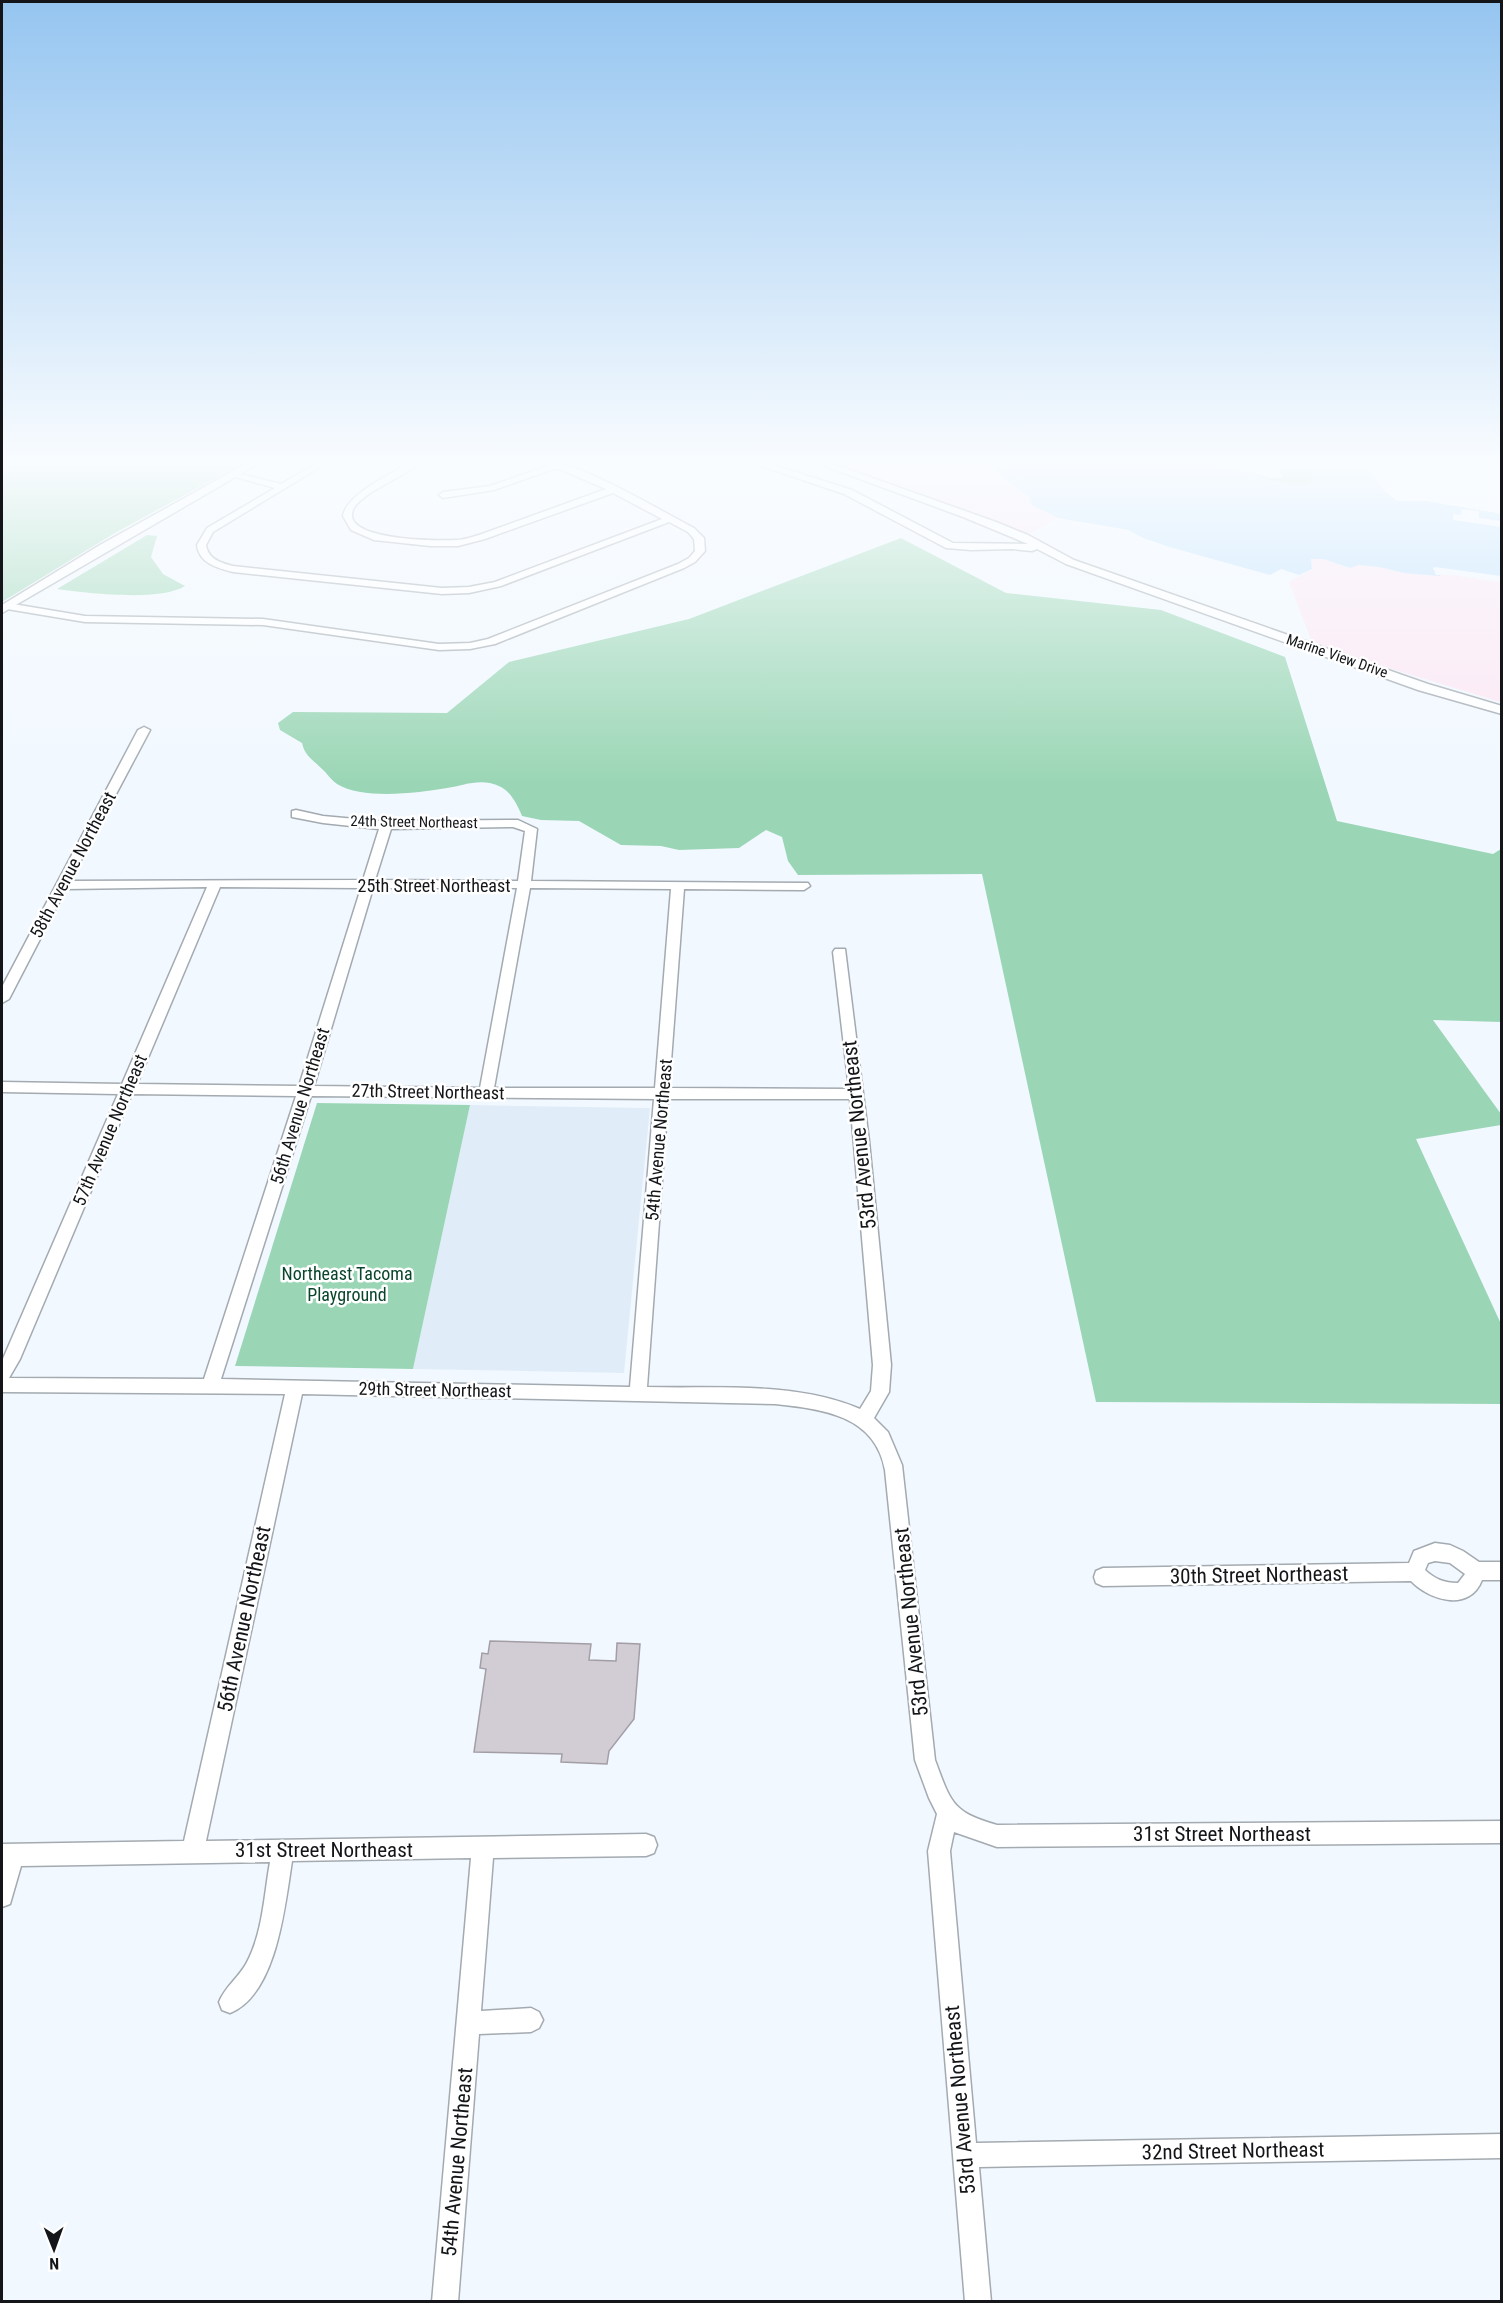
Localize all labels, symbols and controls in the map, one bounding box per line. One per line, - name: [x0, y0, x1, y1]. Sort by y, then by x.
- street label: Marine View Drive: [1284, 630, 1390, 682]
- street label: 58th Avenue Northeast: [25, 788, 120, 941]
- street label: 24th Street Northeast: [350, 812, 478, 832]
- street label: 25th Street Northeast: [358, 875, 510, 896]
- street label: 56th Avenue Northeast: [266, 1025, 333, 1187]
- street label: 53rd Avenue Northeast: [837, 1039, 881, 1231]
- street label: 57th Avenue Northeast: [68, 1051, 151, 1209]
- street label: 54th Avenue Northeast: [641, 1058, 676, 1222]
- street label: 27th Street Northeast: [351, 1080, 505, 1103]
- park label: Northeast Tacoma Playground: [281, 1263, 413, 1305]
- street label: 29th Street Northeast: [358, 1378, 512, 1401]
- street label: 56th Avenue Northeast: [213, 1524, 275, 1714]
- street label: 53rd Avenue Northeast: [889, 1526, 933, 1718]
- street label: 30th Street Northeast: [1170, 1561, 1348, 1589]
- street label: 31st Street Northeast: [1133, 1822, 1311, 1846]
- street label: 31st Street Northeast: [235, 1838, 413, 1862]
- street label: 53rd Avenue Northeast: [940, 2004, 980, 2196]
- street label: 54th Avenue Northeast: [437, 2066, 477, 2258]
- street label: 32nd Street Northeast: [1141, 2137, 1325, 2165]
- north arrow: [24, 2219, 84, 2279]
- text: N: [49, 2254, 59, 2273]

